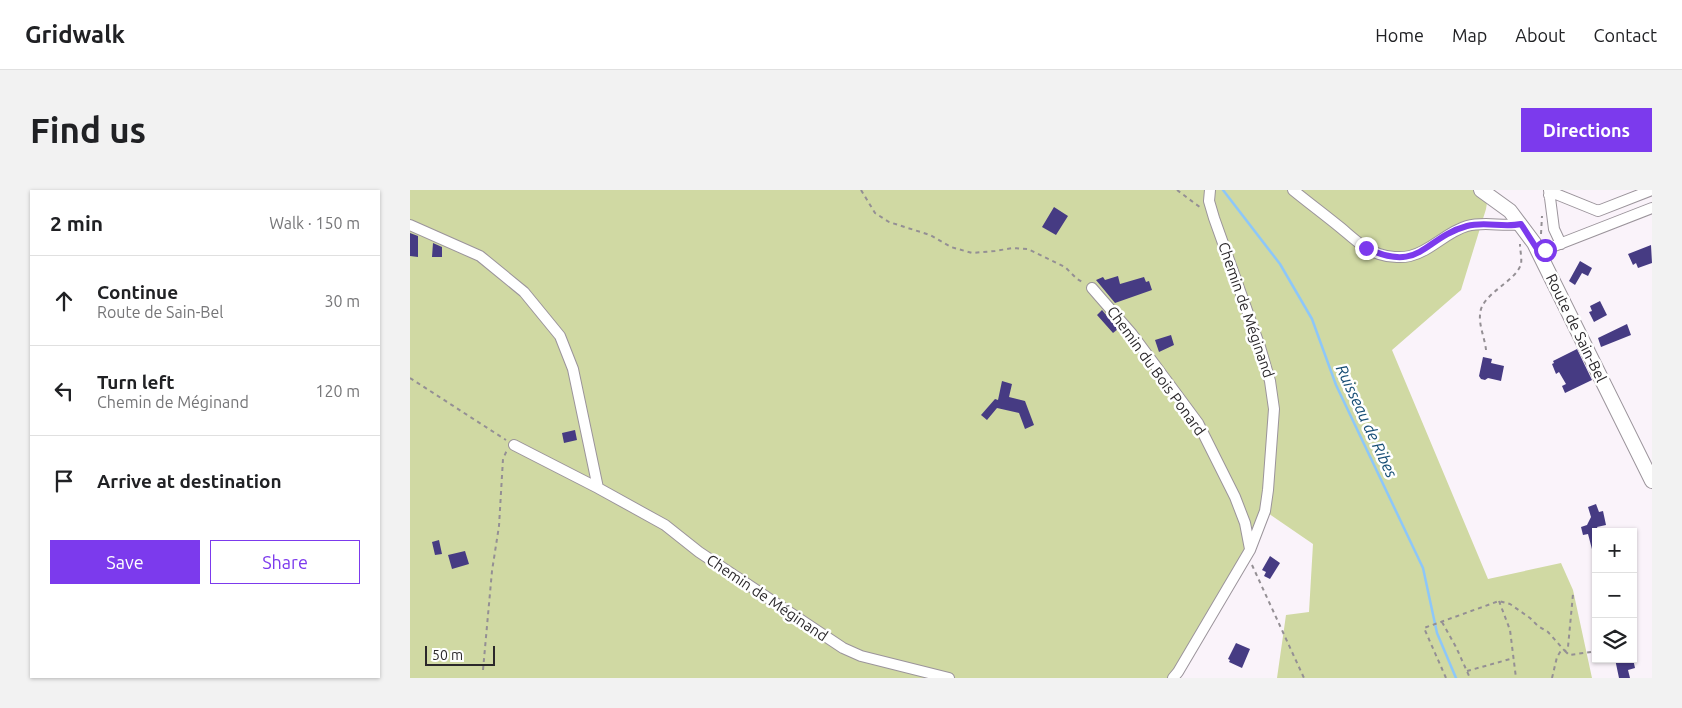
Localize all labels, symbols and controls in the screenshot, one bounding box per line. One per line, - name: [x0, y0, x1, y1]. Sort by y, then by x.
- text: Gridwalk: [25, 21, 125, 48]
- text: Home: [1375, 25, 1424, 45]
- text: Map: [1452, 25, 1487, 45]
- text: About: [1515, 25, 1565, 45]
- text: Contact: [1593, 25, 1657, 45]
- button: Directions: [1521, 108, 1652, 152]
- text: Find us: [30, 110, 146, 150]
- text: 2 min: [50, 211, 103, 235]
- text: Walk · 150 m: [269, 214, 360, 232]
- route end: [1355, 237, 1378, 260]
- route start: [1534, 239, 1557, 262]
- street label: Chemin de Méginand: [1215, 240, 1278, 380]
- street label: Route de Sain-Bel: [1543, 271, 1610, 385]
- text: Continue: [97, 281, 178, 303]
- icon: ahead: [50, 287, 78, 315]
- text: 30 m: [324, 292, 360, 310]
- text: Route de Sain-Bel: [97, 303, 224, 321]
- street label: Chemin du Bois Ponard: [1104, 303, 1209, 439]
- water label: Ruisseau de Ribes: [1333, 362, 1401, 481]
- text: Turn left: [97, 371, 175, 393]
- icon: left: [50, 377, 78, 405]
- text: 120 m: [315, 382, 360, 400]
- text: Chemin de Méginand: [97, 393, 249, 411]
- icon: arrive: [50, 467, 78, 495]
- text: Arrive at destination: [97, 470, 282, 492]
- map controls: [1592, 528, 1637, 663]
- button: +: [1592, 528, 1637, 573]
- button: Save: [50, 540, 200, 584]
- button: Share: [210, 540, 360, 584]
- street label: Chemin de Méginand: [704, 551, 831, 644]
- button: −: [1592, 573, 1637, 618]
- button: layers: [1592, 618, 1637, 663]
- scale bar: [425, 643, 495, 666]
- text: 50 m: [432, 647, 463, 663]

